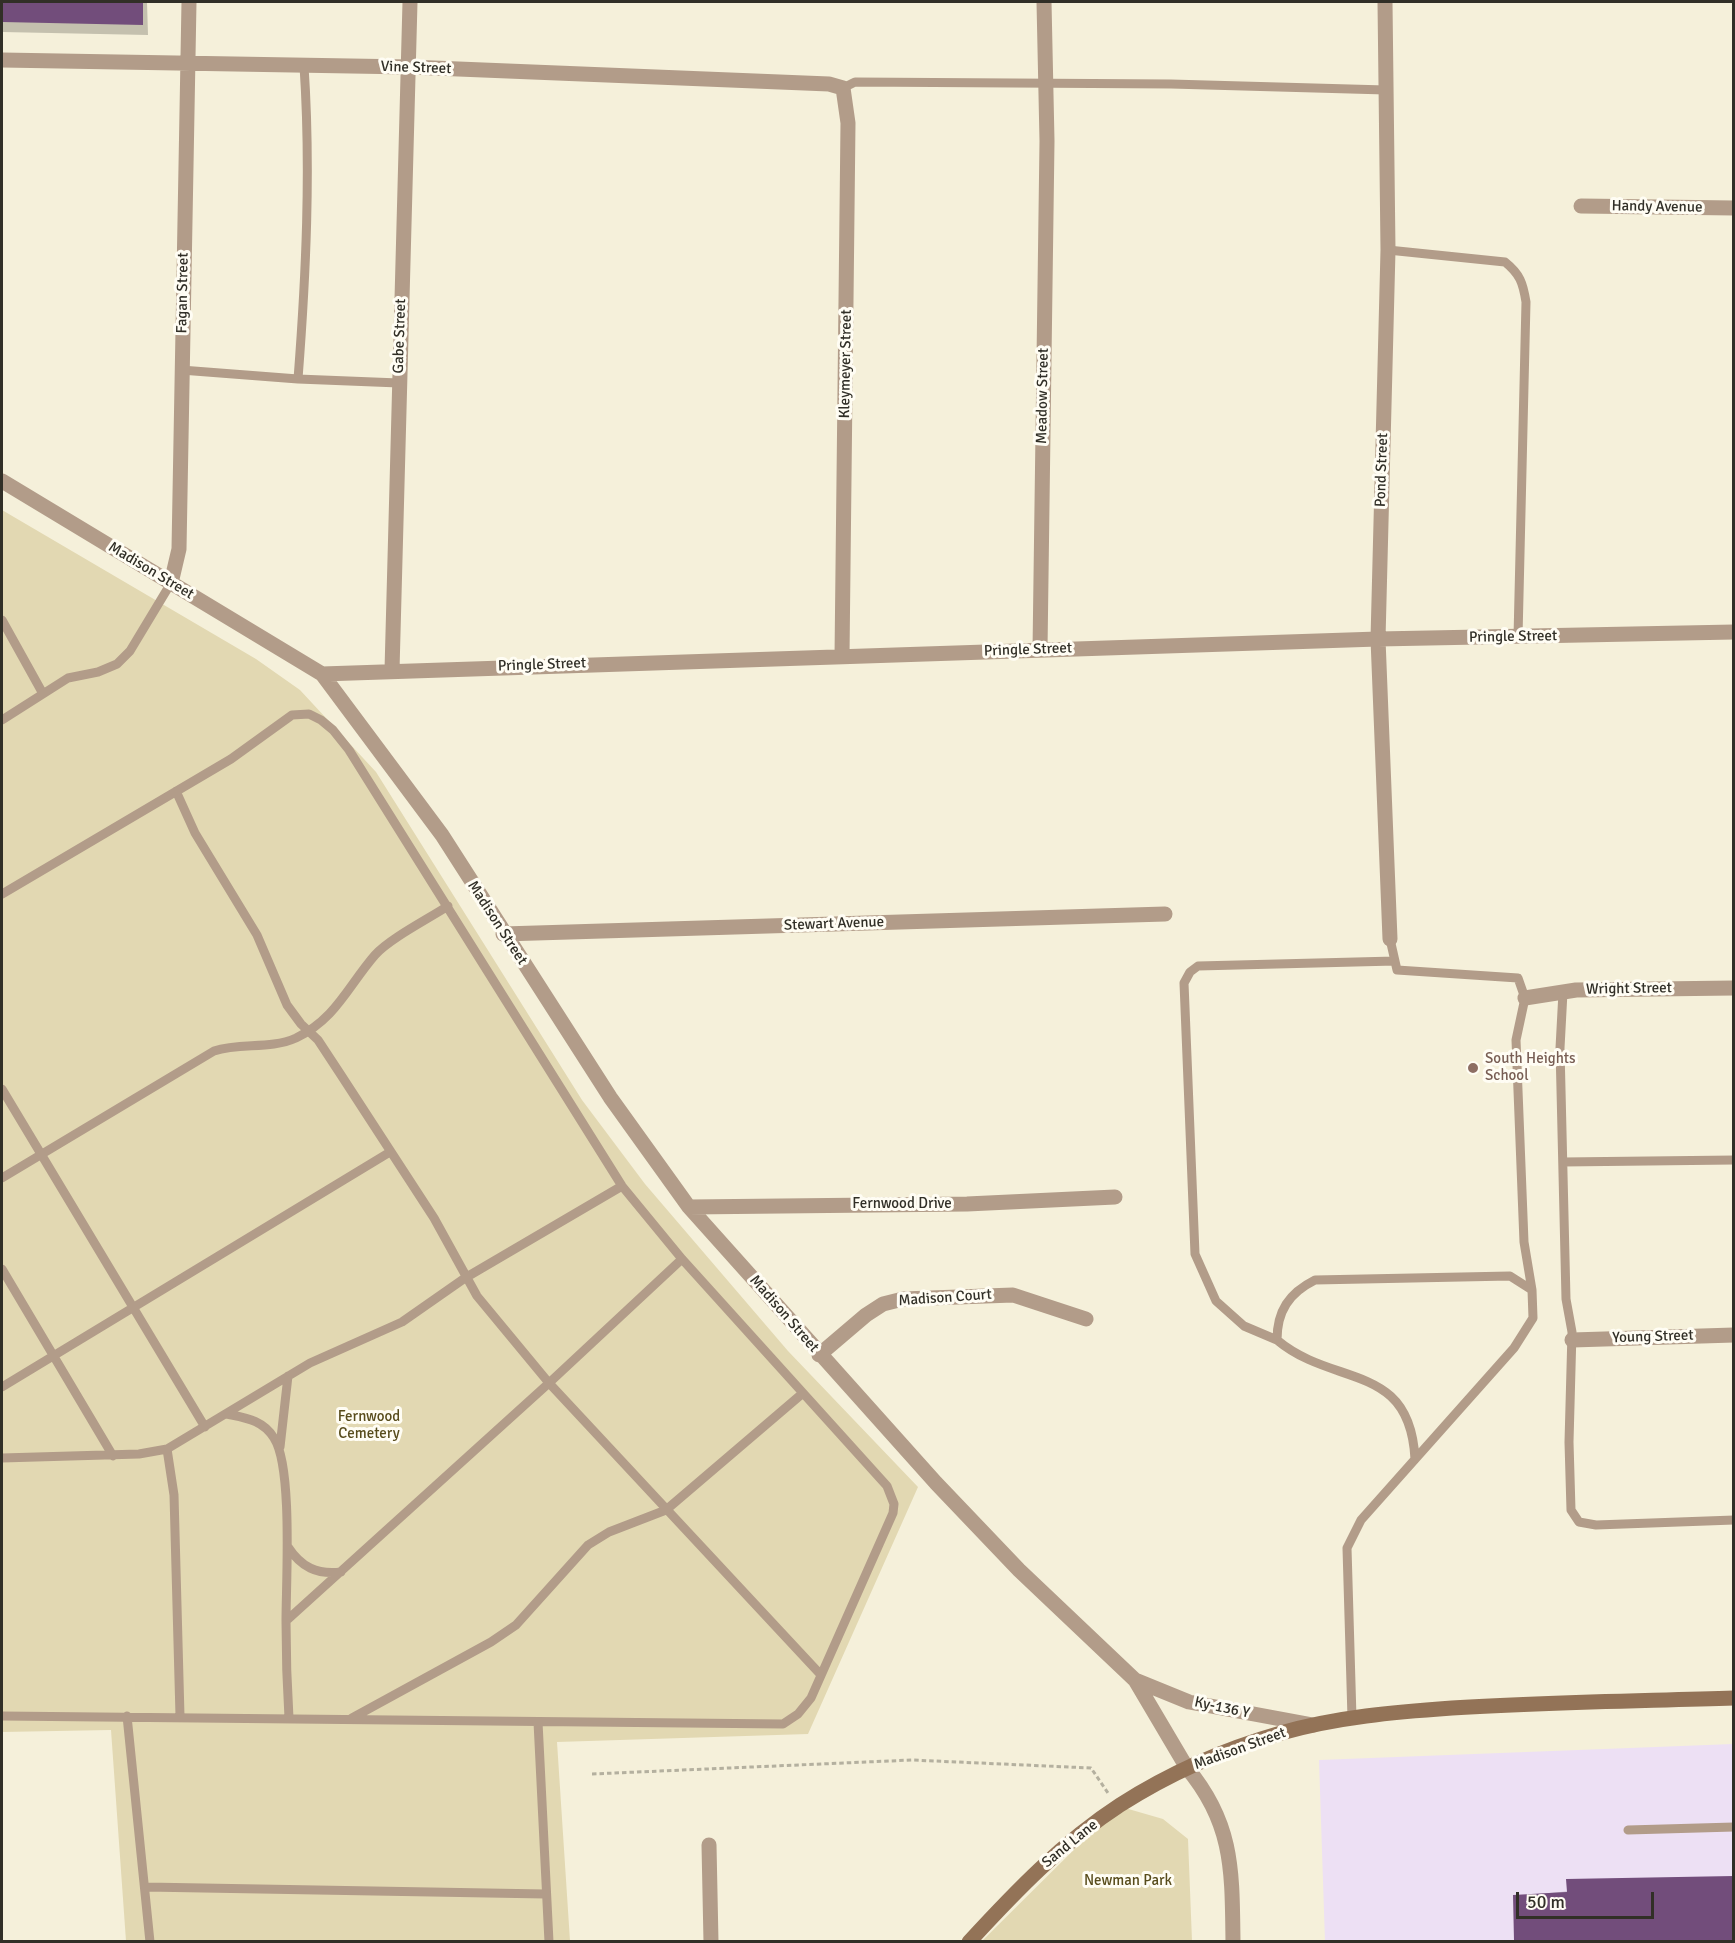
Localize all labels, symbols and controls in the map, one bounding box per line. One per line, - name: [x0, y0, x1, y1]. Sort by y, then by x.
- street label: Vine Street: [380, 58, 452, 78]
- street label: Handy Avenue: [1611, 197, 1703, 217]
- street label: Fagan Street: [173, 252, 193, 334]
- street label: Gabe Street: [390, 298, 410, 374]
- street label: Kleymeyer Street: [836, 309, 856, 419]
- street label: Meadow Street: [1033, 348, 1053, 444]
- street label: Pond Street: [1372, 433, 1392, 507]
- street label: Madison Street: [105, 538, 197, 604]
- street label: Pringle Street: [1469, 627, 1557, 647]
- street label: Pringle Street: [984, 639, 1072, 661]
- street label: Pringle Street: [498, 654, 586, 676]
- street label: Madison Street: [463, 878, 531, 968]
- street label: Stewart Avenue: [784, 913, 884, 935]
- street label: Wright Street: [1586, 979, 1672, 999]
- place label: South Heights School: [1485, 1050, 1576, 1085]
- marker: South Heights School: [1466, 1061, 1480, 1075]
- street label: Fernwood Drive: [852, 1195, 952, 1213]
- street label: Madison Street: [746, 1272, 822, 1356]
- street label: Madison Court: [898, 1286, 992, 1310]
- street label: Young Street: [1612, 1327, 1694, 1347]
- park label: Fernwood Cemetery: [338, 1408, 400, 1443]
- street label: Ky-136 Y: [1193, 1693, 1251, 1723]
- street label: Madison Street: [1192, 1724, 1288, 1774]
- street label: Sand Lane: [1039, 1816, 1101, 1872]
- park label: Newman Park: [1084, 1872, 1172, 1890]
- scale bar: [1519, 1880, 1657, 1918]
- text: 50 m: [1527, 1891, 1565, 1913]

